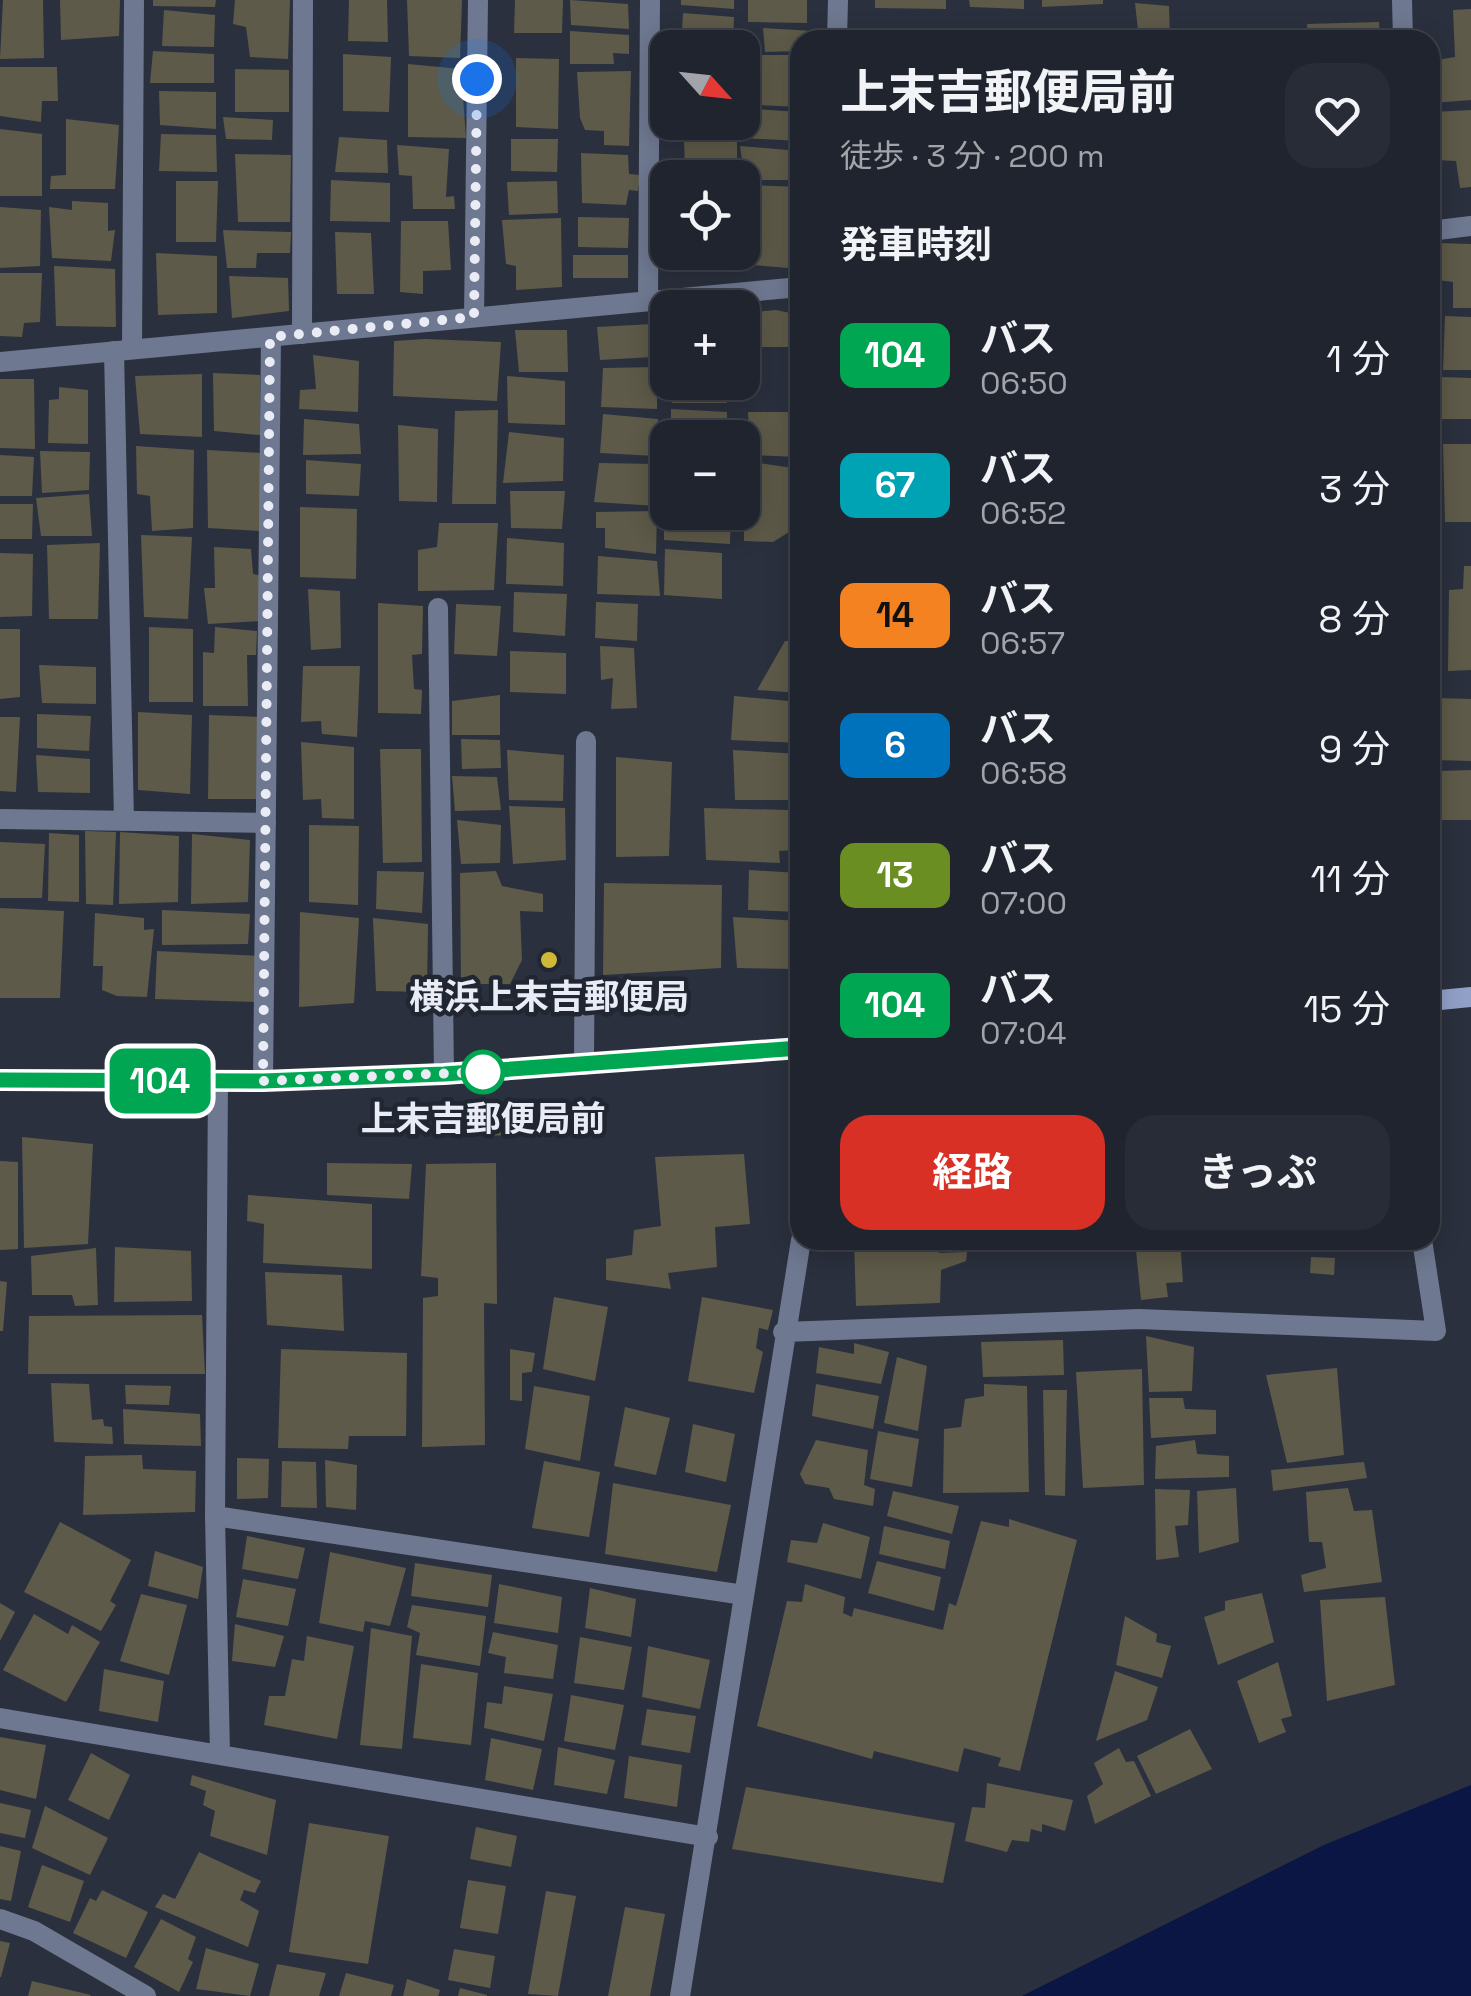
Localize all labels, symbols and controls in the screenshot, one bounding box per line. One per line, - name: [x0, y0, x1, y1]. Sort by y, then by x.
- north arrow: [650, 30, 760, 140]
- map controls: [650, 30, 760, 530]
- your location: [452, 54, 502, 104]
- text: 上末吉郵便局前: [840, 62, 1176, 123]
- button: heart: [1285, 63, 1390, 168]
- text: 徒歩 · 3 分 · 200 m: [840, 136, 1104, 176]
- button: locate: [650, 160, 760, 270]
- text: 発車時刻: [840, 221, 992, 269]
- button: +: [650, 290, 760, 400]
- text: バス: [980, 315, 1056, 363]
- text: 104: [865, 333, 925, 377]
- text: 1 分: [1326, 335, 1390, 383]
- text: 06:50: [980, 363, 1068, 403]
- button: −: [650, 420, 760, 530]
- text: バス: [980, 445, 1056, 493]
- text: 67: [875, 463, 915, 507]
- text: 3 分: [1319, 465, 1390, 513]
- text: 06:52: [980, 493, 1066, 533]
- text: バス: [980, 575, 1056, 623]
- text: 14: [876, 593, 914, 637]
- text: 8 分: [1319, 595, 1390, 643]
- text: 06:57: [980, 623, 1065, 663]
- text: バス: [980, 705, 1056, 753]
- text: 6: [884, 723, 906, 767]
- text: 9 分: [1319, 725, 1390, 773]
- text: 06:58: [980, 753, 1067, 793]
- text: バス: [980, 835, 1056, 883]
- text: 13: [876, 853, 914, 897]
- text: 11 分: [1310, 855, 1390, 903]
- text: 07:00: [980, 883, 1067, 923]
- marker: 横浜上末吉郵便局: [538, 949, 560, 971]
- text: バス: [980, 965, 1056, 1013]
- place label: 横浜上末吉郵便局: [409, 975, 689, 1019]
- text: 104: [865, 983, 925, 1027]
- text: 15 分: [1304, 985, 1390, 1033]
- text: 07:04: [980, 1013, 1067, 1053]
- line badge: 104: [102, 1048, 218, 1114]
- marker: 上末吉郵便局前: [462, 1051, 504, 1093]
- text: 104: [130, 1059, 190, 1103]
- place label: 上末吉郵便局前: [360, 1097, 606, 1141]
- button: 経路: [840, 1115, 1105, 1230]
- button: きっぷ: [1125, 1115, 1390, 1230]

